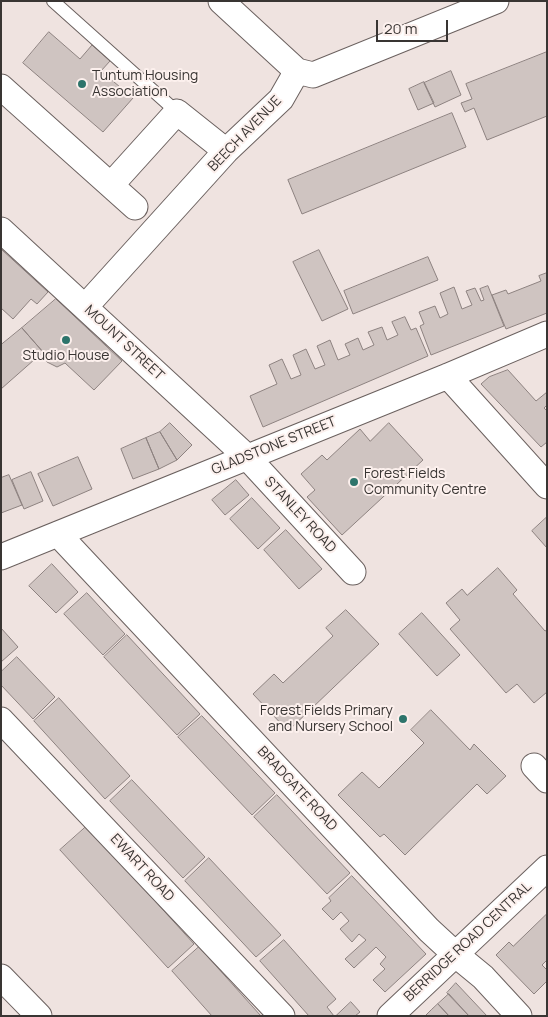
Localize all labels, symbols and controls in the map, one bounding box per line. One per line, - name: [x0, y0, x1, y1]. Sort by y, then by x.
- scale bar: [378, 10, 450, 42]
- text: 20 m: [384, 18, 417, 39]
- place label: Tuntum Housing Association: [92, 68, 198, 100]
- marker: Tuntum Housing Association: [76, 78, 88, 90]
- street label: BEECH AVENUE: [205, 93, 285, 175]
- street label: MOUNT STREET: [81, 302, 167, 384]
- marker: Studio House: [60, 334, 72, 346]
- place label: Studio House: [23, 348, 109, 364]
- street label: GLADSTONE STREET: [209, 413, 339, 479]
- place label: Forest Fields Community Centre: [364, 466, 487, 498]
- street label: STANLEY ROAD: [261, 474, 339, 556]
- marker: Forest Fields Community Centre: [348, 476, 360, 488]
- place label: Forest Fields Primary and Nursery School: [260, 703, 393, 736]
- marker: Forest Fields Primary and Nursery School: [397, 713, 409, 725]
- street label: BRADGATE ROAD: [254, 743, 340, 835]
- street label: EWART ROAD: [107, 831, 177, 905]
- street label: BERRIDGE ROAD CENTRAL: [401, 879, 535, 1005]

